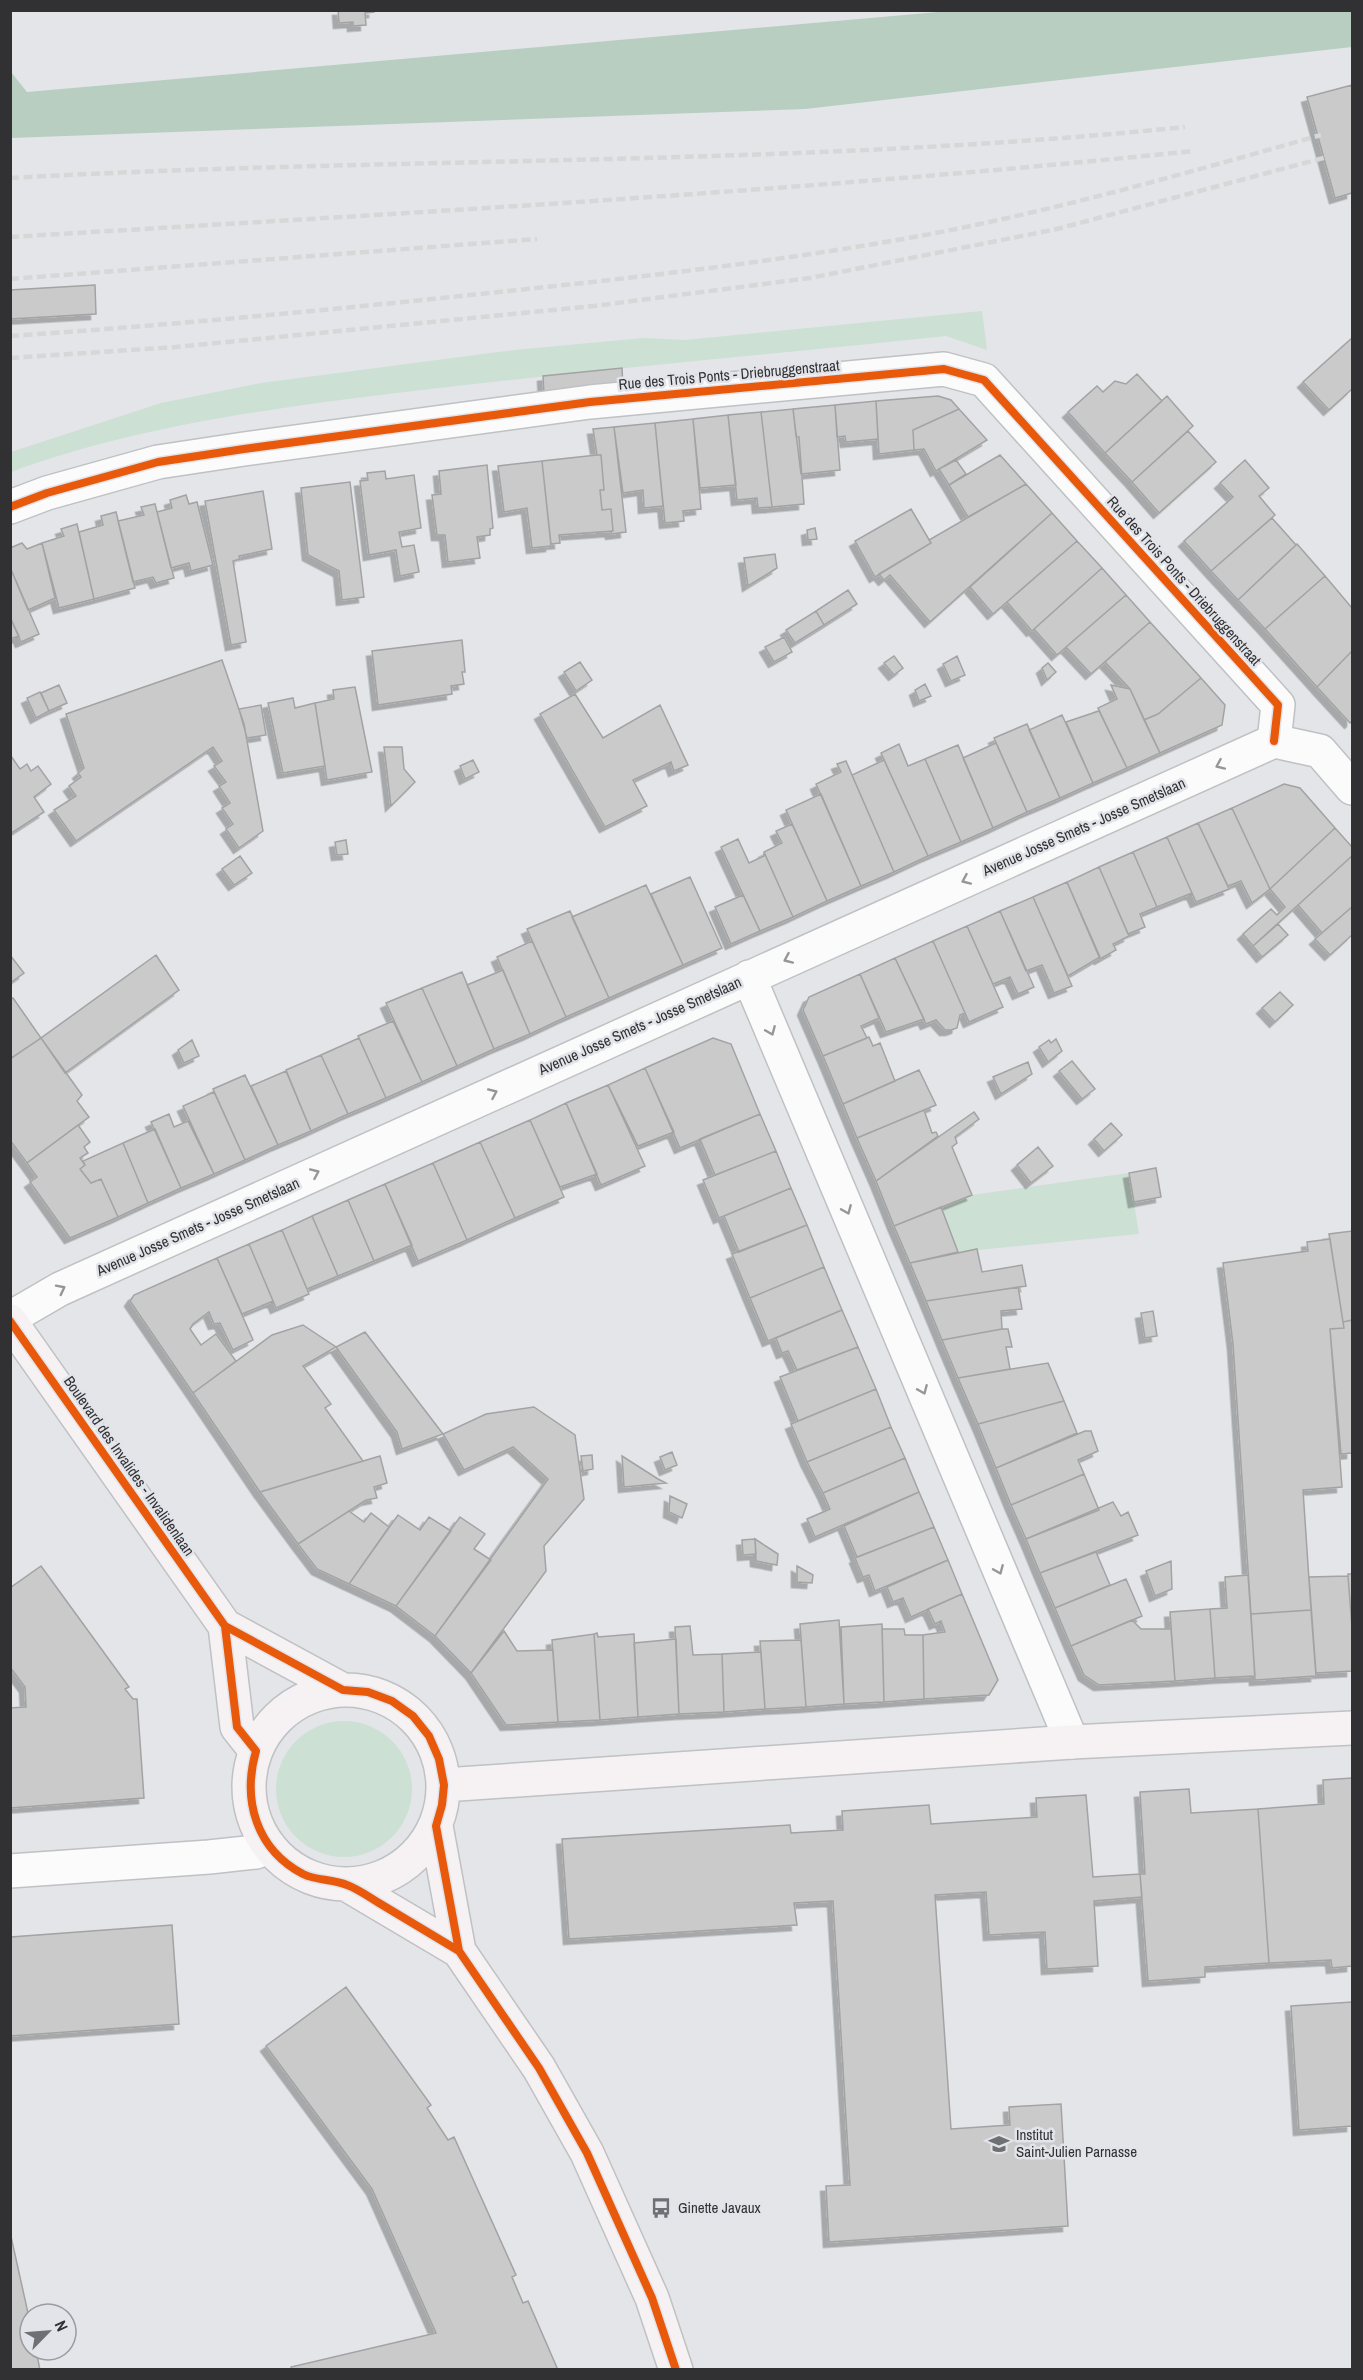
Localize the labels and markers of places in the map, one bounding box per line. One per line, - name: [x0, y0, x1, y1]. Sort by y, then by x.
- place label: Institut Saint-Julien Parnasse: [1016, 2124, 1137, 2162]
- school or university icon: Institut Saint-Julien Parnasse: [987, 2132, 1011, 2156]
- bus stop icon: Ginette Javaux: [649, 2196, 673, 2220]
- place label: Ginette Javaux: [678, 2197, 762, 2218]

